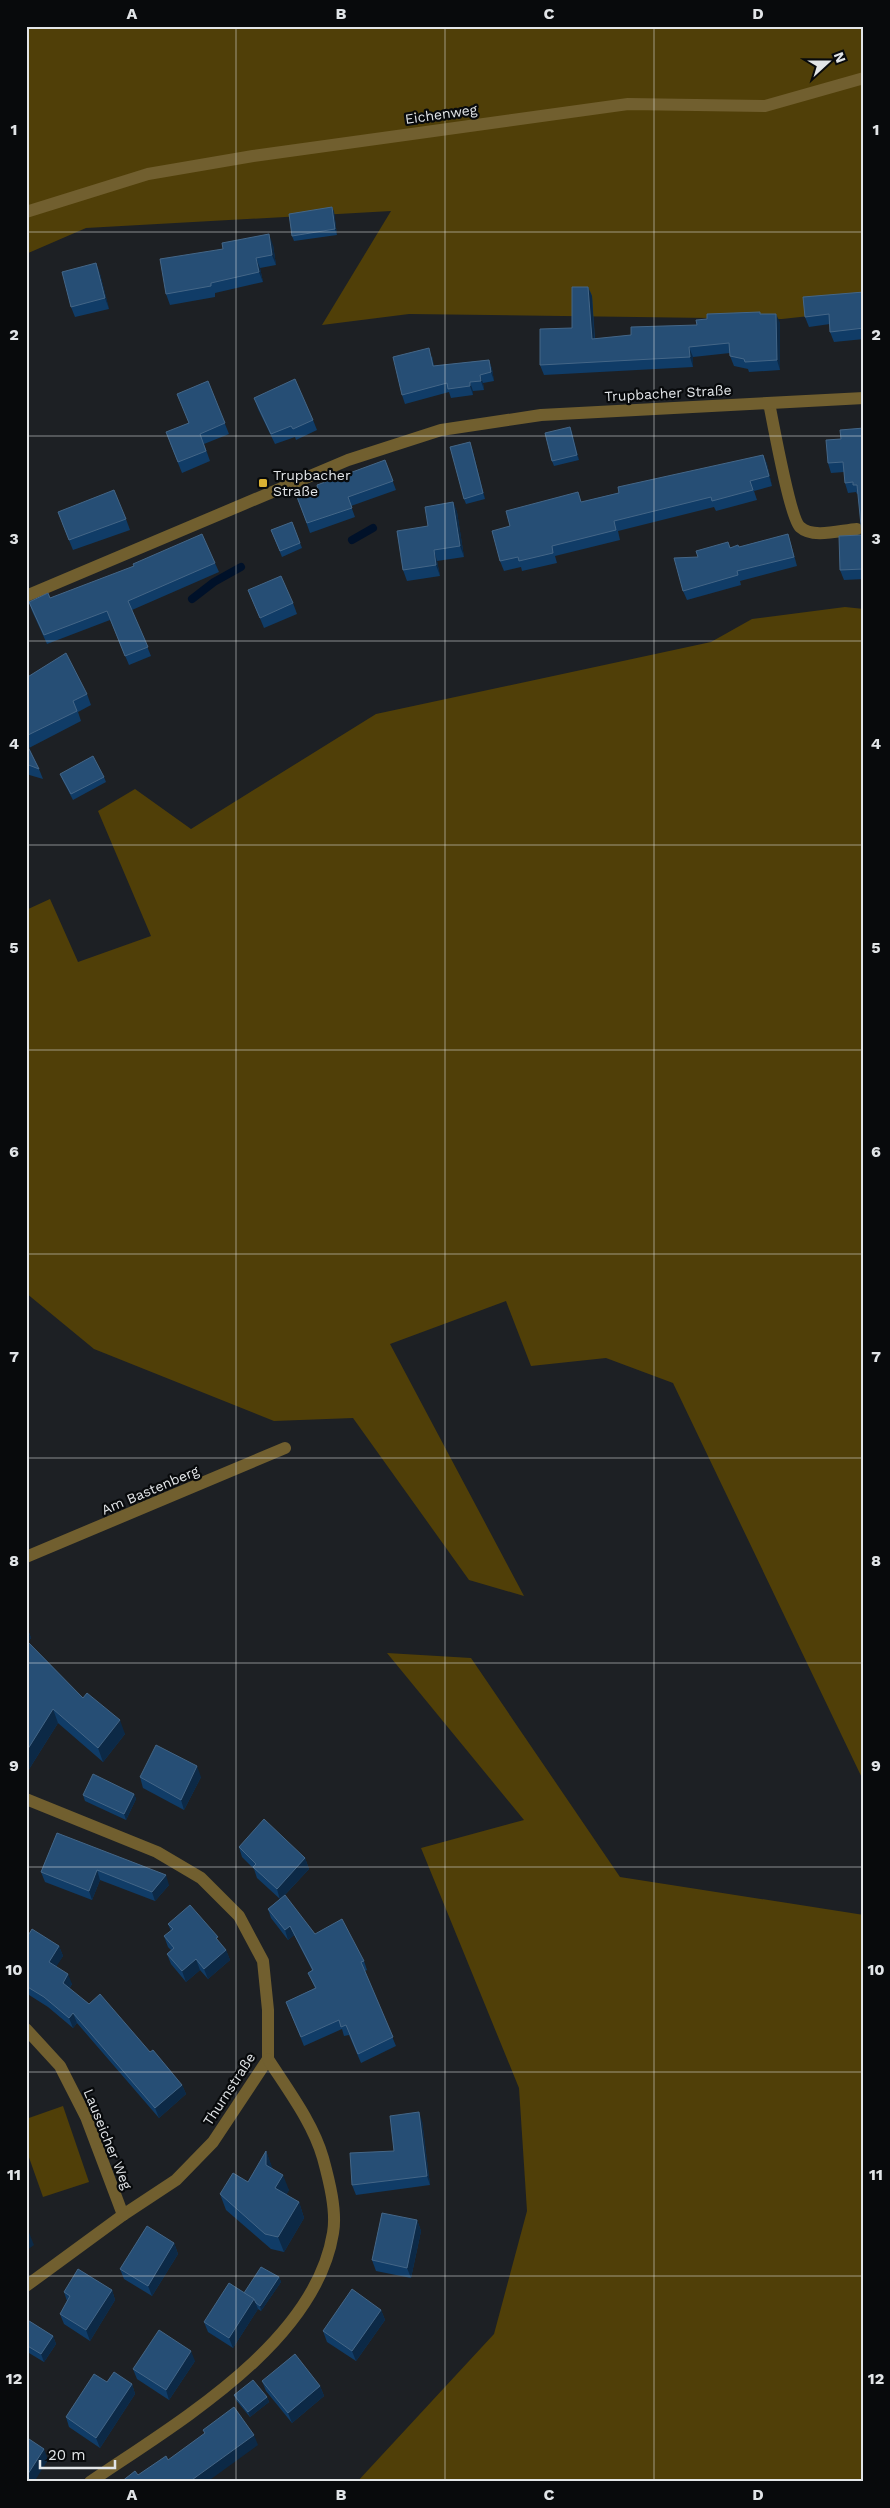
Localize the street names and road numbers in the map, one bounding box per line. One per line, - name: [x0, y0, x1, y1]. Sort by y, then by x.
- street label: Eichenweg: [404, 101, 479, 127]
- street label: Trupbacher Straße: [604, 382, 732, 404]
- street label: Am Bastenberg: [99, 1462, 202, 1518]
- street label: Thurnstraße: [200, 2050, 258, 2128]
- street label: Lauseicher Weg: [81, 2086, 136, 2192]

